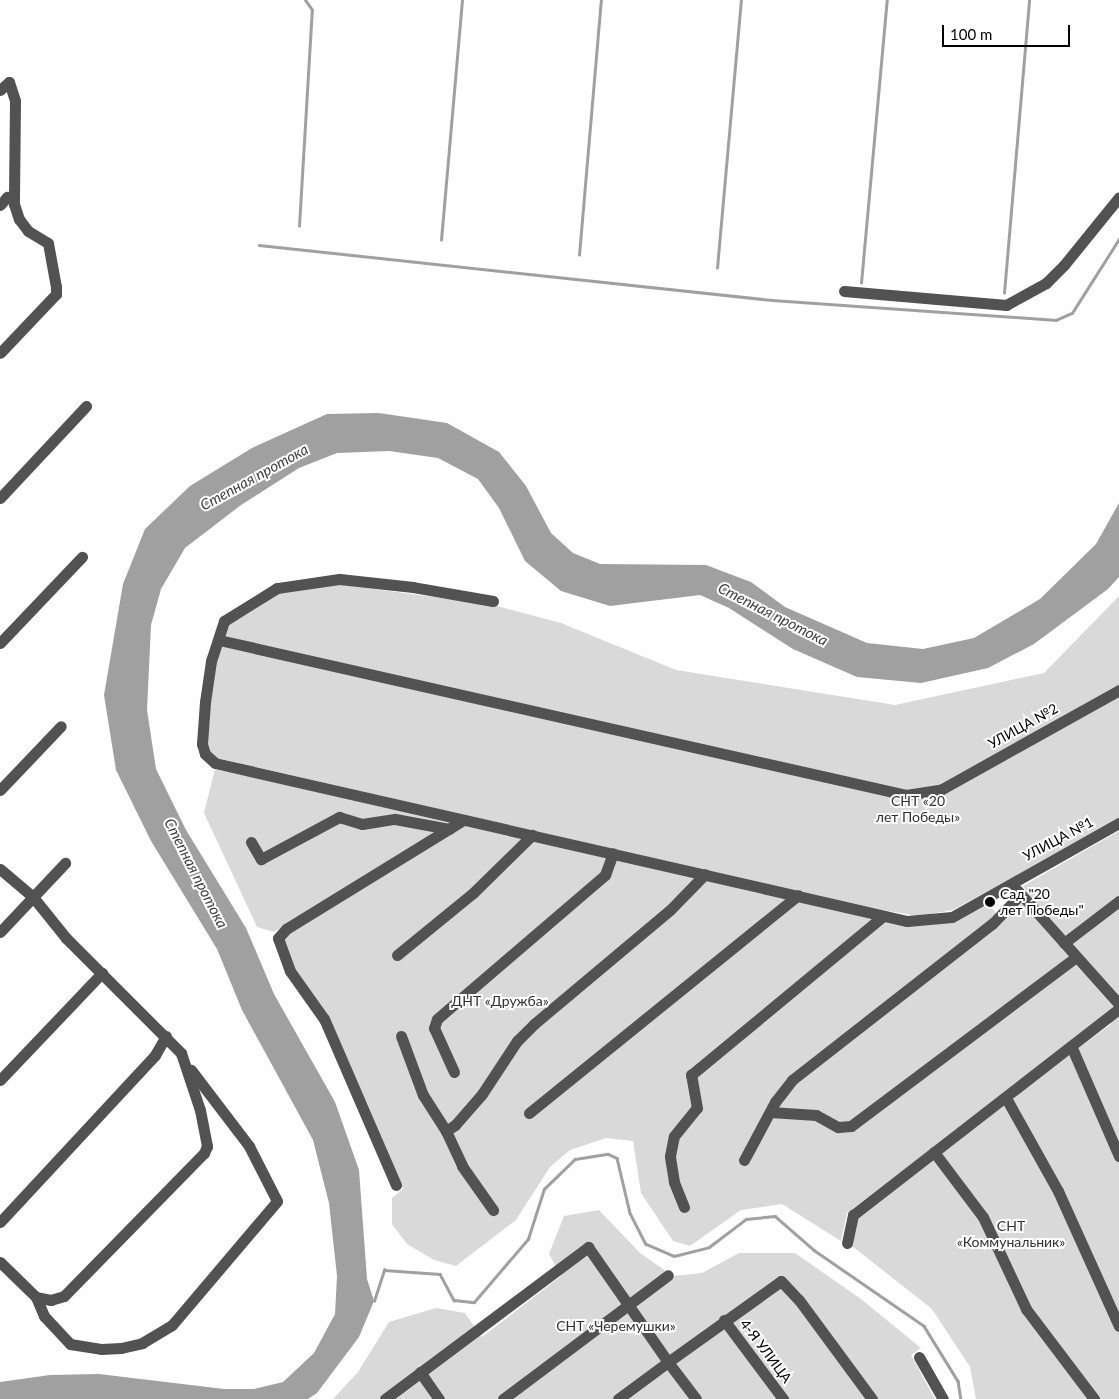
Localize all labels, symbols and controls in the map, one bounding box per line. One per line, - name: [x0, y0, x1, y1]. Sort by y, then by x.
- scale bar: [944, 15, 1072, 47]
- text: 100 m: [950, 25, 992, 43]
- water label: Степная протока: [197, 440, 311, 514]
- water label: Степная протока: [715, 579, 831, 649]
- street label: УЛИЦА №2: [985, 700, 1061, 752]
- park label: СНТ «20 лет Победы»: [876, 793, 960, 826]
- street label: УЛИЦА №1: [1020, 813, 1096, 865]
- water label: Степная протока: [161, 815, 231, 931]
- place label: Сад "20 лет Победы": [1000, 886, 1084, 919]
- marker: Сад "20 лет Победы": [984, 896, 996, 908]
- park label: ДНТ «Дружба»: [451, 993, 549, 1009]
- park label: СНТ «Коммунальник»: [957, 1218, 1065, 1250]
- street label: 4-Я УЛИЦА: [737, 1316, 795, 1386]
- park label: СНТ «Черемушки»: [556, 1318, 676, 1334]

